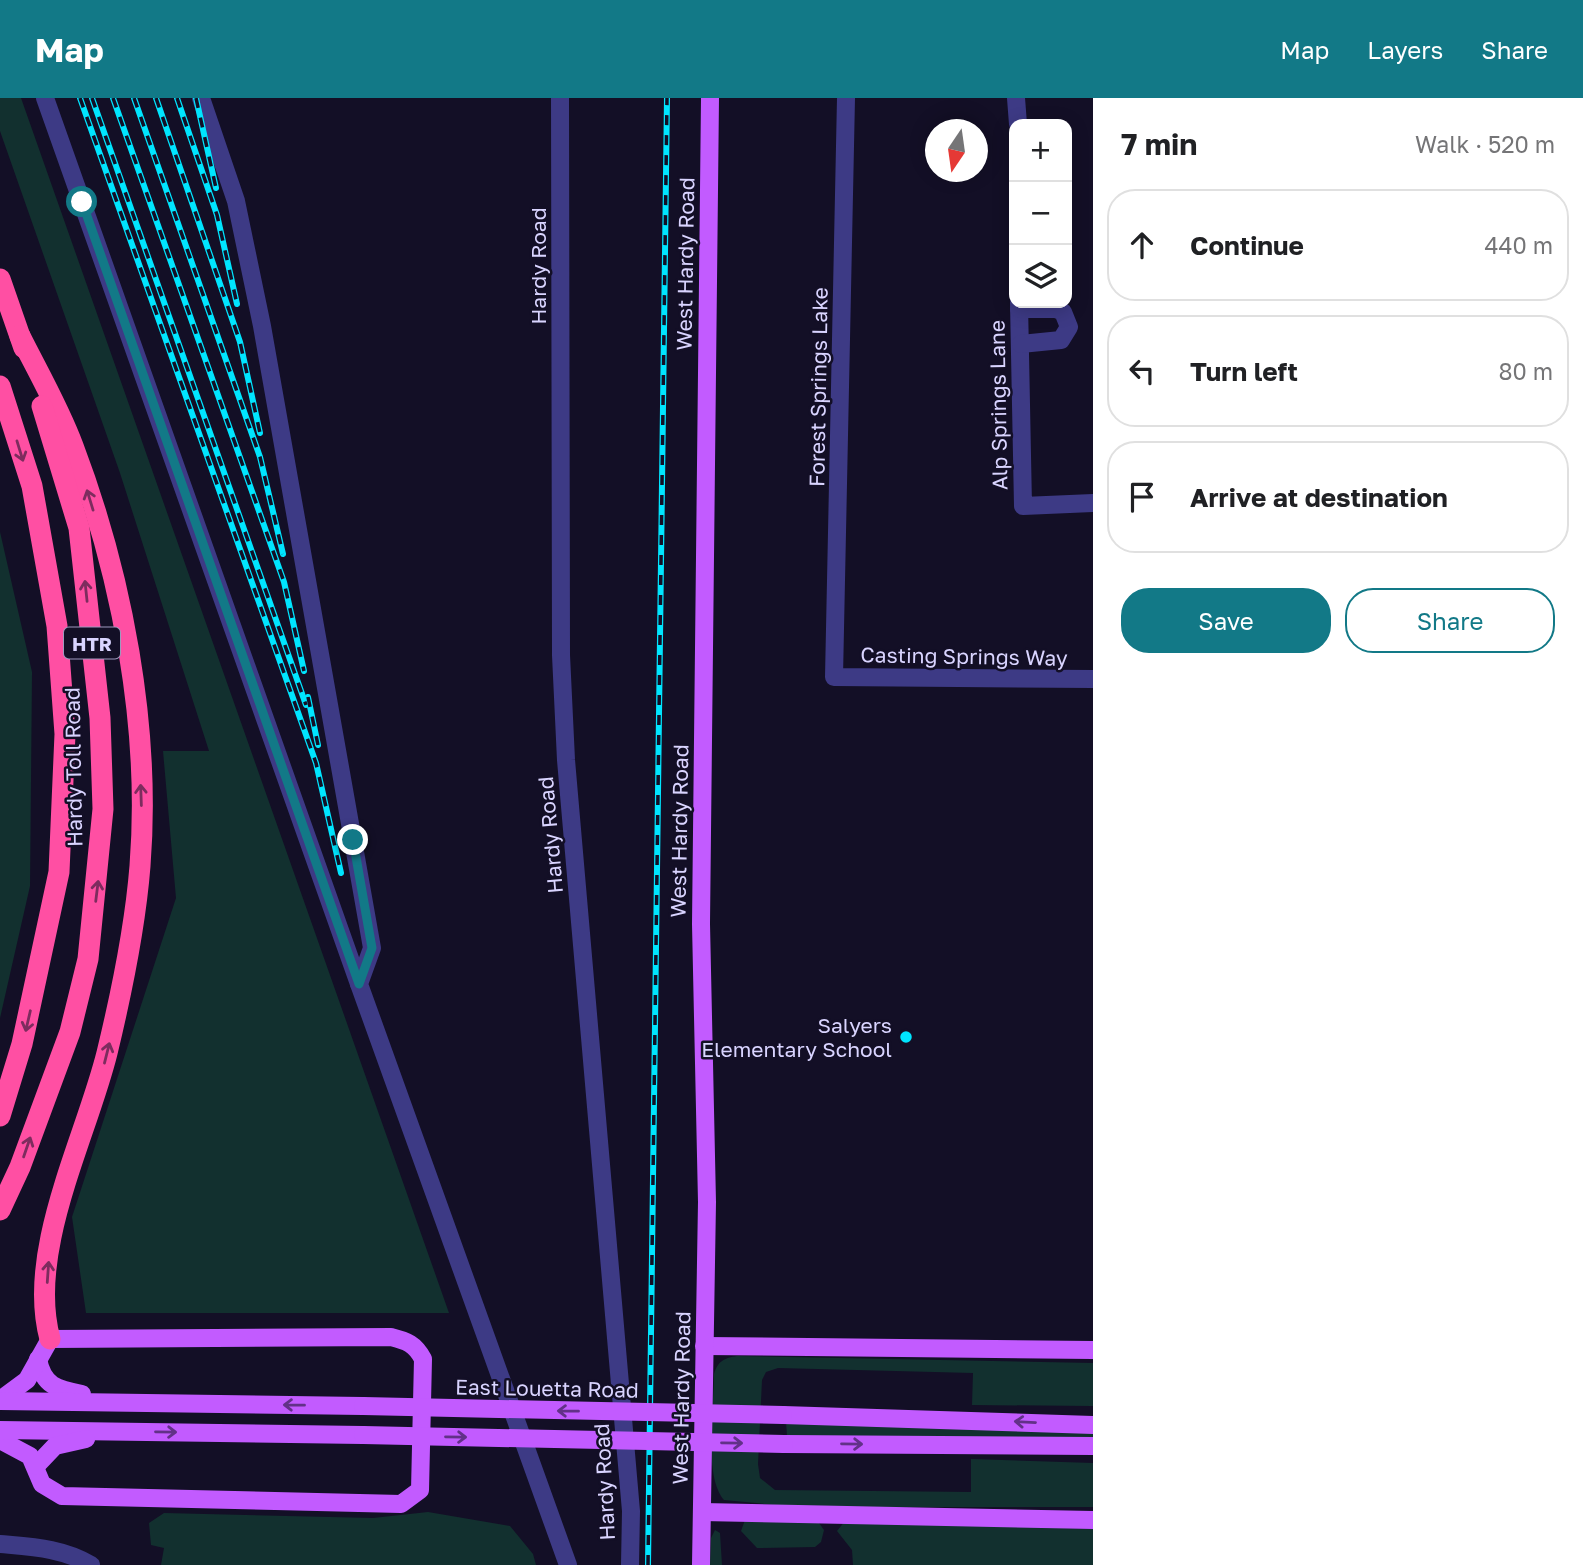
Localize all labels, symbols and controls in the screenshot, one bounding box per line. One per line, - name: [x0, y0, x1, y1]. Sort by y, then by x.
- text: Map: [35, 30, 104, 69]
- text: Map: [1280, 35, 1329, 64]
- text: Layers: [1367, 35, 1443, 64]
- text: Share: [1481, 35, 1548, 64]
- north arrow: [925, 119, 988, 182]
- map controls: [1009, 119, 1072, 308]
- button: +: [1009, 119, 1072, 182]
- text: 7 min: [1121, 126, 1197, 162]
- text: Walk · 520 m: [1415, 130, 1555, 158]
- street label: West Hardy Road: [670, 177, 700, 351]
- button: −: [1009, 182, 1072, 245]
- route start: [66, 186, 97, 217]
- street label: Hardy Road: [525, 207, 551, 325]
- icon: ahead: [1123, 226, 1161, 264]
- text: Continue: [1190, 230, 1304, 261]
- text: 440 m: [1485, 231, 1553, 259]
- button: layers: [1009, 245, 1072, 308]
- street label: Forest Springs Lake: [803, 287, 833, 487]
- street label: Alp Springs Lane: [984, 320, 1012, 490]
- icon: left: [1123, 352, 1161, 390]
- text: Turn left: [1190, 356, 1298, 387]
- text: 80 m: [1499, 357, 1553, 385]
- one-way arrow: [15, 439, 28, 461]
- icon: arrive: [1123, 478, 1161, 516]
- text: Arrive at destination: [1190, 482, 1448, 513]
- one-way arrow: [82, 490, 95, 512]
- one-way arrow: [80, 581, 93, 603]
- button: Save: [1121, 588, 1331, 653]
- button: Share: [1345, 588, 1555, 653]
- road number: HTR: [64, 628, 120, 658]
- street label: Casting Springs Way: [860, 641, 1068, 671]
- street label: Hardy Toll Road: [59, 687, 87, 847]
- street label: West Hardy Road: [664, 744, 694, 918]
- street label: Hardy Road: [532, 775, 568, 895]
- one-way arrow: [134, 784, 147, 807]
- route end: [337, 824, 368, 855]
- one-way arrow: [90, 881, 103, 903]
- one-way arrow: [20, 1009, 34, 1032]
- place label: Salyers Elementary School: [701, 1012, 892, 1062]
- marker: Salyers Elementary School: [898, 1029, 914, 1045]
- one-way arrow: [101, 1042, 114, 1065]
- one-way arrow: [22, 1137, 34, 1159]
- one-way arrow: [42, 1261, 55, 1284]
- street label: West Hardy Road: [666, 1311, 696, 1485]
- street label: East Louetta Road: [455, 1373, 639, 1403]
- one-way arrow: [283, 1398, 306, 1412]
- one-way arrow: [557, 1404, 580, 1418]
- one-way arrow: [1014, 1415, 1037, 1428]
- street label: Hardy Road: [588, 1423, 620, 1541]
- one-way arrow: [154, 1426, 177, 1439]
- one-way arrow: [444, 1430, 467, 1444]
- one-way arrow: [720, 1436, 743, 1449]
- one-way arrow: [840, 1437, 863, 1451]

